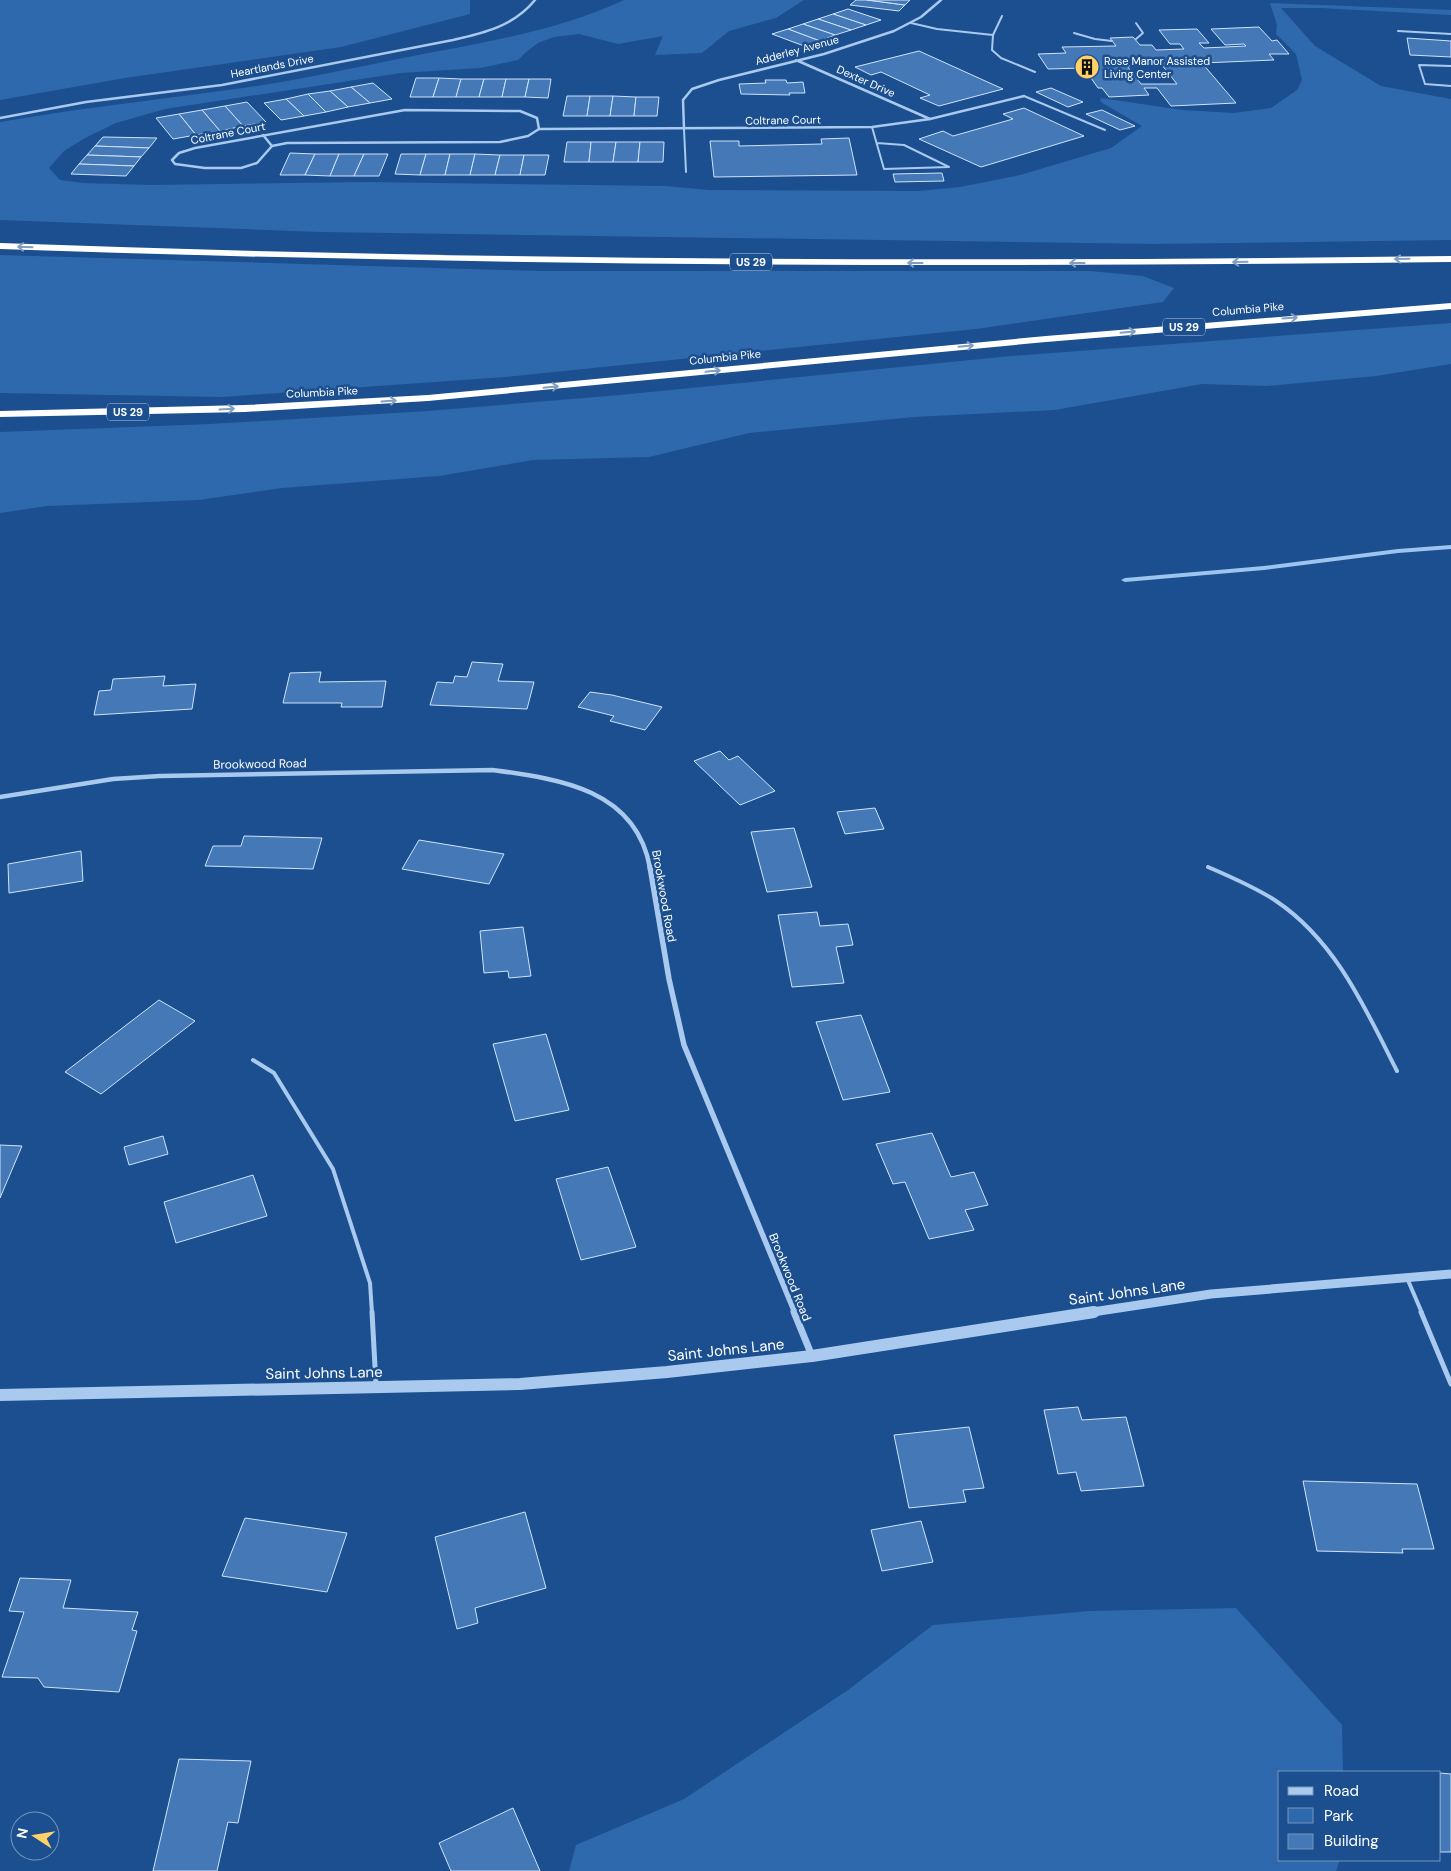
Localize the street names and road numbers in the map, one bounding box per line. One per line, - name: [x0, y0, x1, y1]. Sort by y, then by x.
- street label: Adderley Avenue: [754, 32, 840, 68]
- street label: Heartlands Drive: [229, 51, 315, 81]
- street label: Dexter Drive: [835, 62, 897, 100]
- street label: Coltrane Court: [745, 112, 821, 128]
- street label: Coltrane Court: [189, 119, 267, 147]
- road number: US 29: [730, 253, 772, 270]
- street label: Columbia Pike: [1212, 299, 1284, 319]
- road number: US 29: [1163, 318, 1205, 336]
- street label: Columbia Pike: [689, 346, 761, 368]
- street label: Columbia Pike: [286, 383, 358, 401]
- road number: US 29: [107, 404, 149, 421]
- street label: Brookwood Road: [213, 755, 307, 773]
- street label: Brookwood Road: [648, 849, 680, 943]
- street label: Brookwood Road: [765, 1231, 815, 1323]
- street label: Saint Johns Lane: [1068, 1274, 1186, 1310]
- street label: Saint Johns Lane: [667, 1334, 785, 1366]
- street label: Saint Johns Lane: [265, 1362, 383, 1384]

